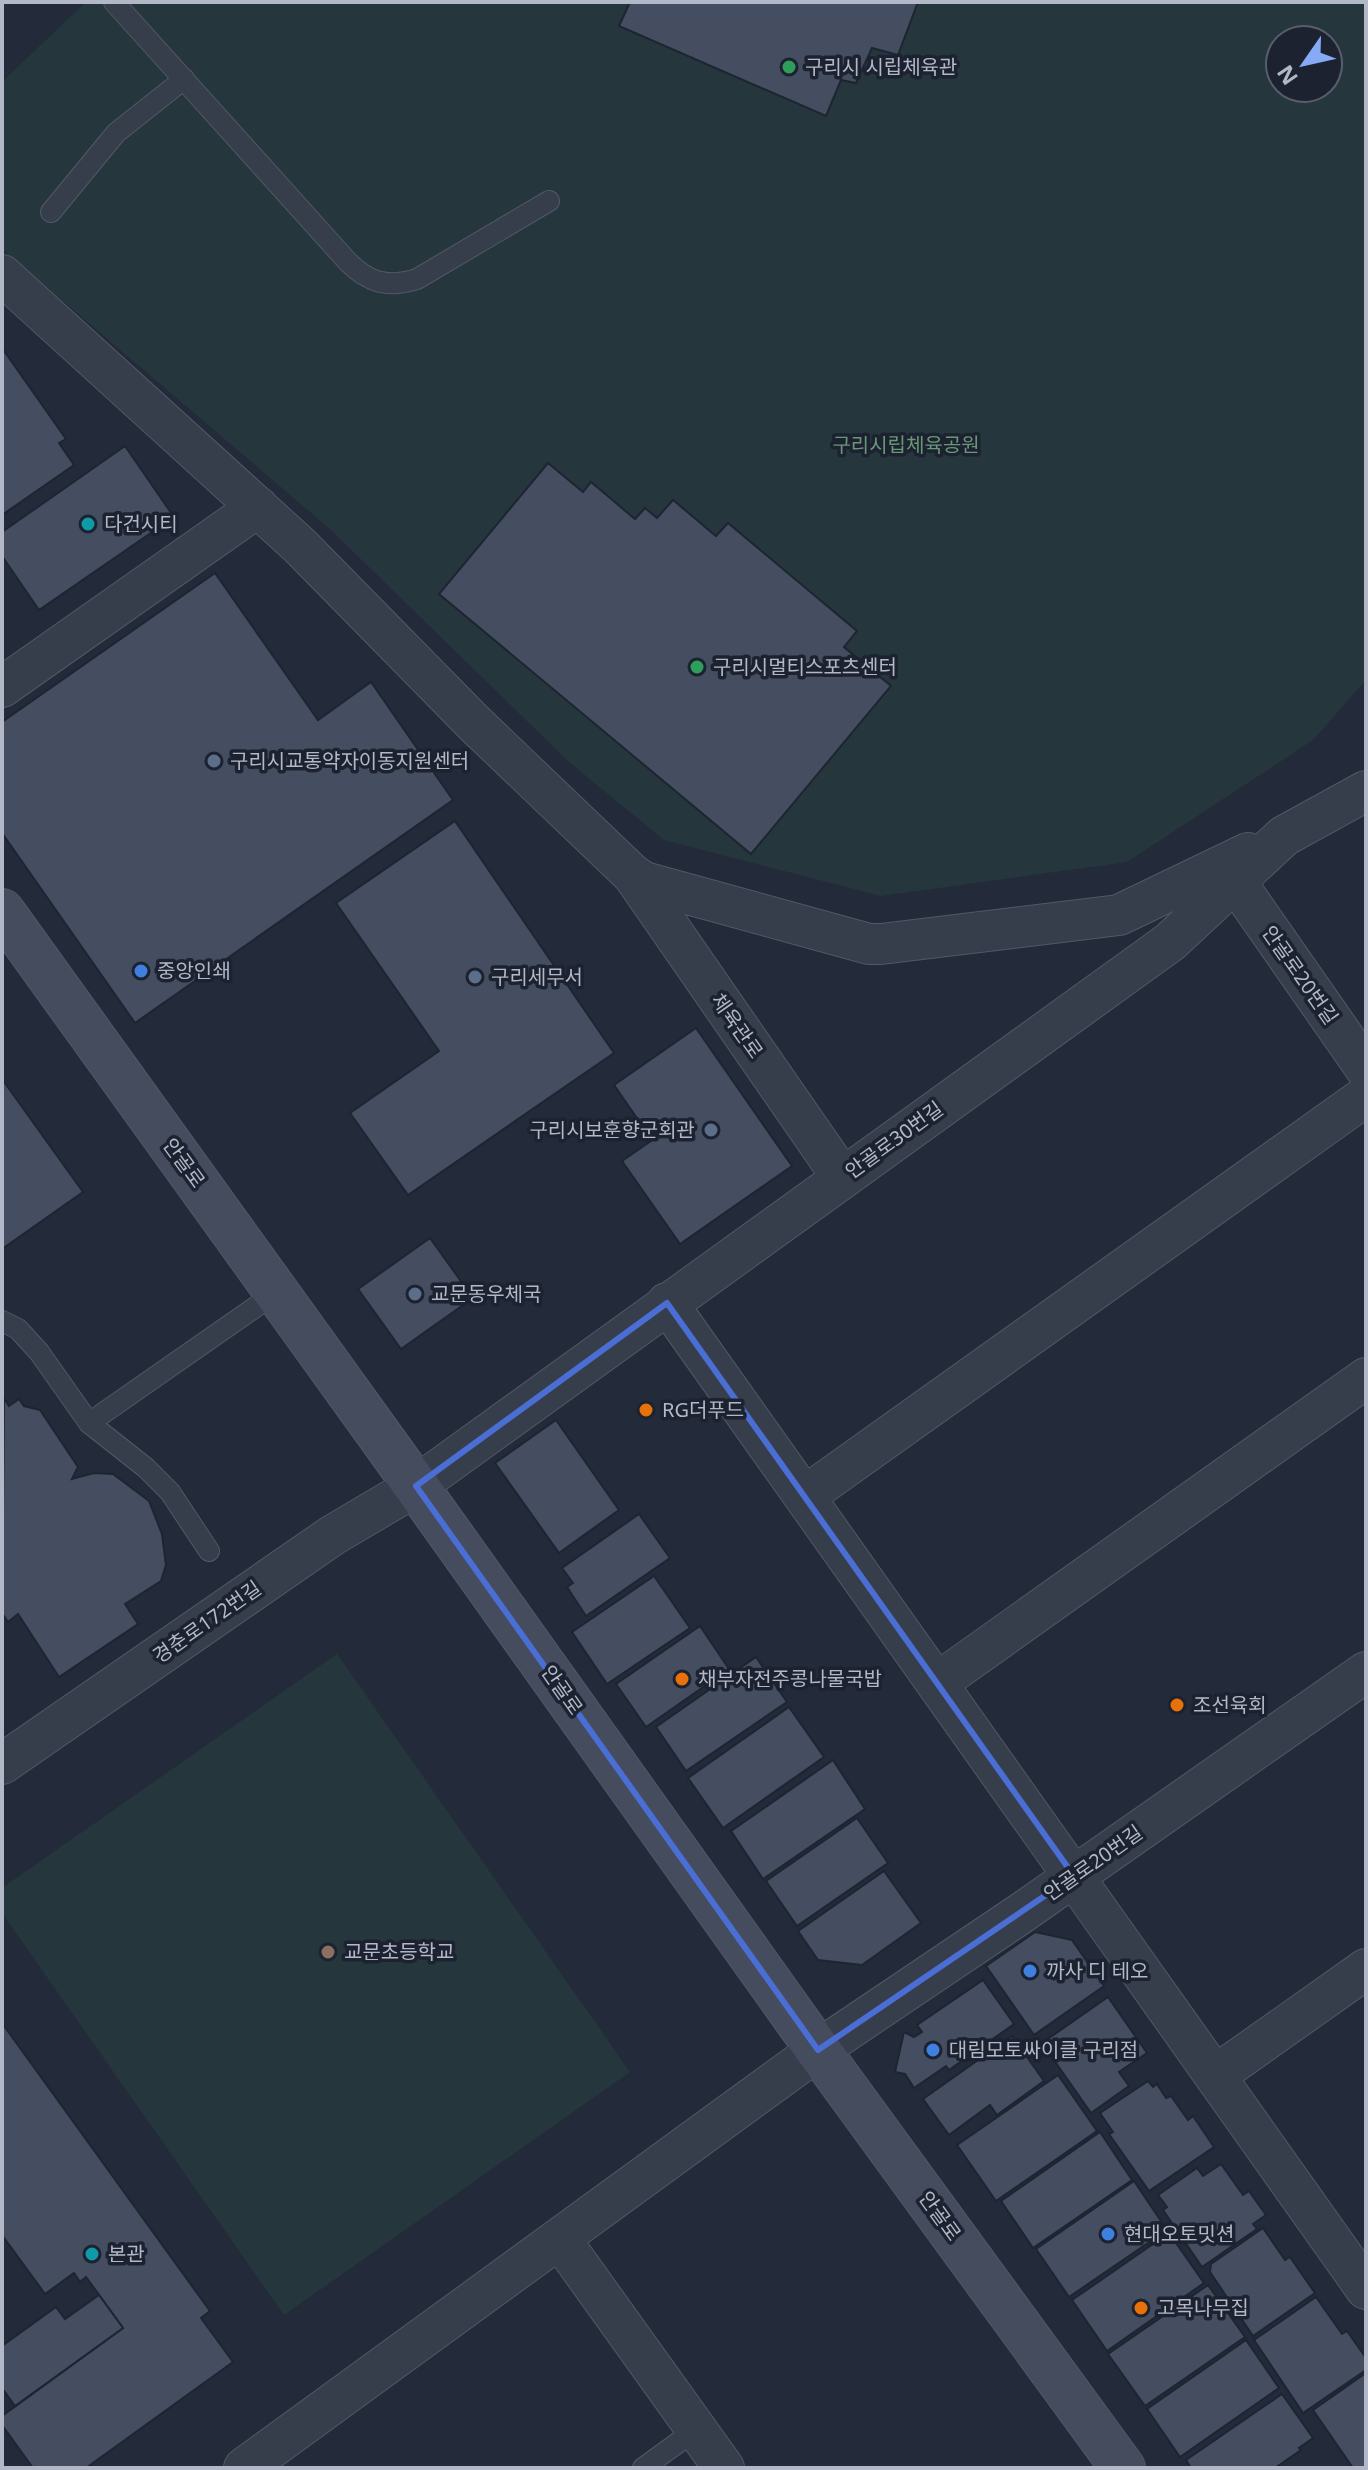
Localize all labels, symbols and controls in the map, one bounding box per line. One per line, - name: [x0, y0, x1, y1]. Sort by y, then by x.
- north arrow: [1264, 24, 1344, 104]
- place label: 구리시 시립체육관: [805, 53, 957, 80]
- marker: 구리시 시립체육관: [780, 58, 798, 76]
- text: N: [1269, 60, 1304, 92]
- park label: 구리시립체육공원: [832, 431, 980, 458]
- place label: 다건시티: [104, 510, 178, 537]
- marker: 다건시티: [79, 515, 97, 533]
- place label: 구리시멀티스포츠센터: [713, 653, 897, 680]
- marker: 구리시멀티스포츠센터: [688, 658, 706, 676]
- place label: 구리시교통약자이동지원센터: [230, 747, 469, 774]
- marker: 구리시교통약자이동지원센터: [205, 752, 223, 770]
- street label: 안골로20번길: [1256, 920, 1344, 1030]
- place label: 중앙인쇄: [157, 957, 231, 984]
- marker: 중앙인쇄: [132, 962, 150, 980]
- place label: 구리세무서: [491, 963, 583, 990]
- marker: 구리세무서: [466, 968, 484, 986]
- street label: 체육관로: [705, 988, 770, 1064]
- street label: 안골로30번길: [839, 1095, 948, 1184]
- place label: 구리시보훈향군회관: [529, 1116, 695, 1143]
- marker: 구리시보훈향군회관: [702, 1121, 720, 1139]
- street label: 안골로: [157, 1132, 212, 1193]
- place label: 교문동우체국: [431, 1280, 541, 1307]
- marker: 교문동우체국: [406, 1285, 424, 1303]
- place label: RG더푸드: [662, 1396, 744, 1423]
- marker: RG더푸드: [637, 1401, 655, 1419]
- street label: 경춘로172번길: [147, 1574, 266, 1669]
- street label: 안골로: [536, 1659, 589, 1720]
- place label: 채부자전주콩나물국밥: [698, 1665, 882, 1692]
- marker: 채부자전주콩나물국밥: [673, 1670, 691, 1688]
- place label: 조선육회: [1193, 1691, 1267, 1718]
- marker: 조선육회: [1168, 1696, 1186, 1714]
- street label: 안골로20번길: [1038, 1819, 1148, 1907]
- place label: 교문초등학교: [344, 1938, 454, 1965]
- marker: 교문초등학교: [319, 1943, 337, 1961]
- place label: 까사 디 테오: [1046, 1957, 1148, 1984]
- marker: 까사 디 테오: [1021, 1962, 1039, 1980]
- place label: 대림모토싸이클 구리점: [949, 2036, 1138, 2063]
- marker: 대림모토싸이클 구리점: [924, 2041, 942, 2059]
- street label: 안골로: [913, 2185, 968, 2246]
- place label: 현대오토밋션: [1124, 2220, 1234, 2247]
- marker: 현대오토밋션: [1099, 2225, 1117, 2243]
- place label: 본관: [108, 2240, 145, 2267]
- marker: 본관: [83, 2245, 101, 2263]
- place label: 고목나무집: [1157, 2294, 1249, 2321]
- marker: 고목나무집: [1132, 2299, 1150, 2317]

